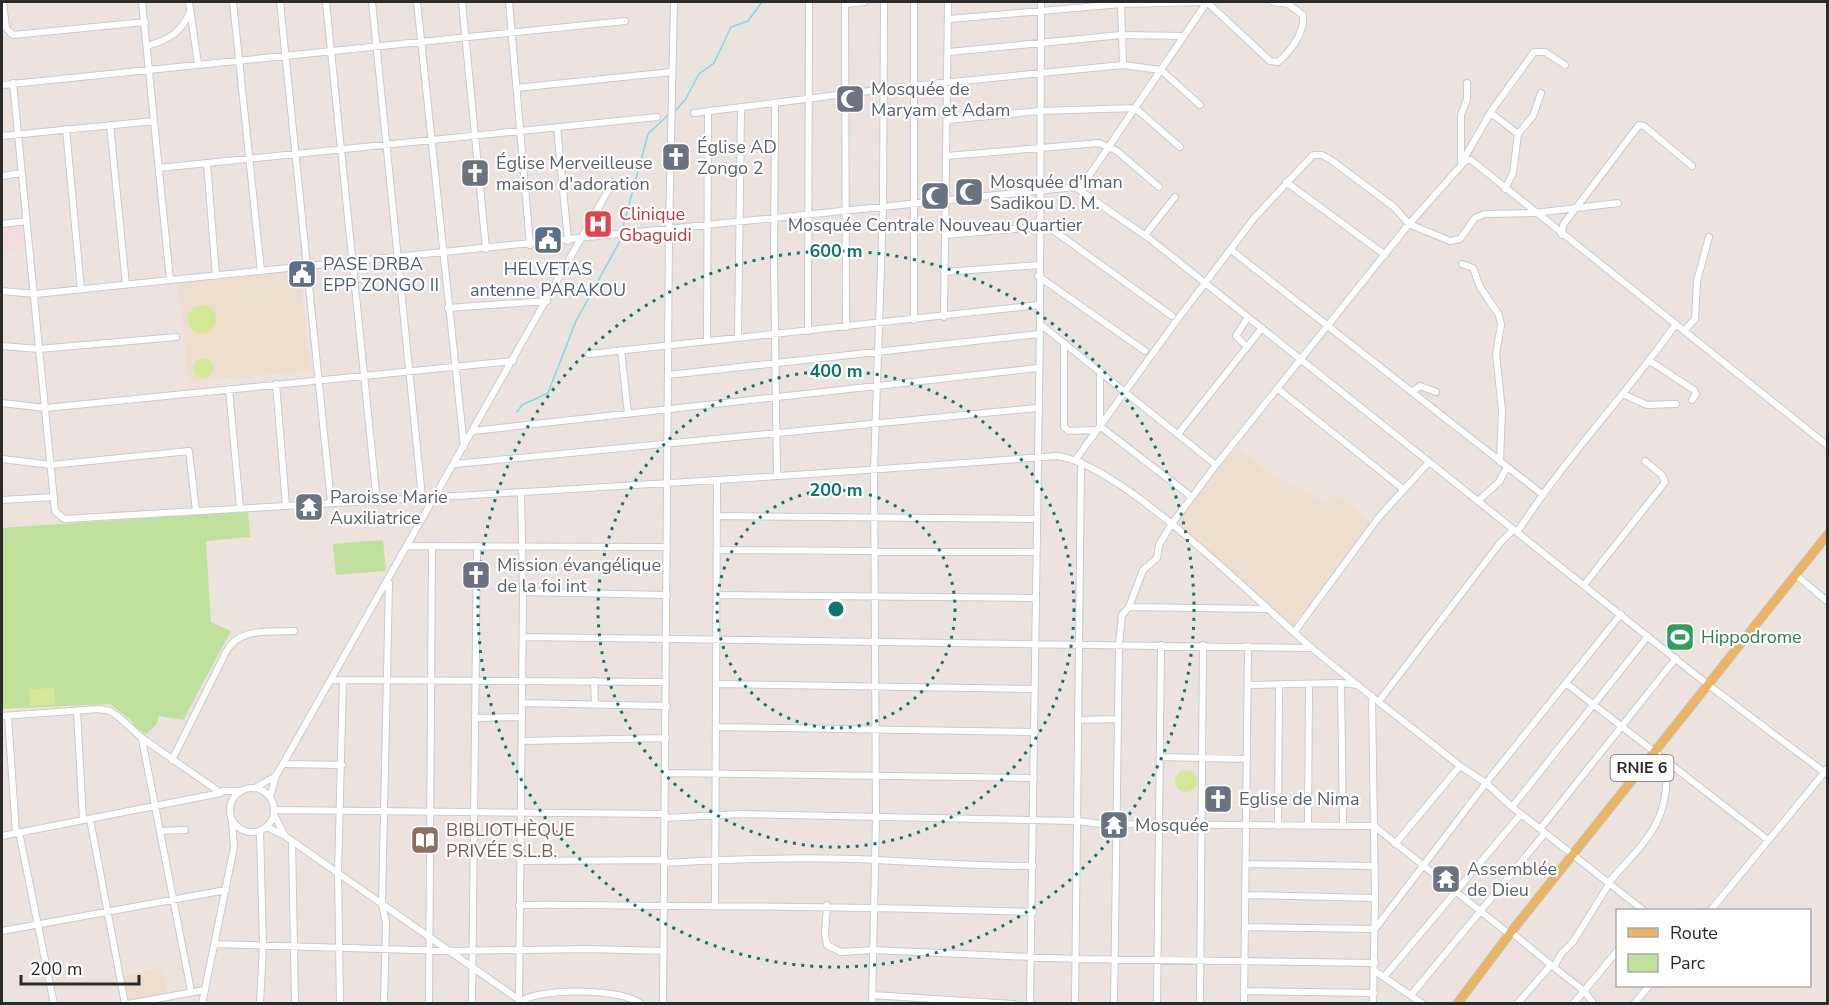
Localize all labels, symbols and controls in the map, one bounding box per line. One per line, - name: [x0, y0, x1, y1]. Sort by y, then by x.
- place label: Mosquée de Maryam et Adam: [871, 77, 1011, 122]
- mosque icon: Mosquée de Maryam et Adam: [834, 83, 866, 115]
- place label: Église AD Zongo 2: [697, 135, 777, 180]
- church icon: Église AD Zongo 2: [660, 141, 692, 173]
- place label: Église Merveilleuse maison d'adoration: [496, 151, 653, 196]
- church icon: Église Merveilleuse maison d'adoration: [459, 157, 491, 189]
- place label: Mosquée d'Iman Sadikou D. M.: [990, 170, 1123, 215]
- mosque icon: Mosquée d'Iman Sadikou D. M.: [953, 176, 985, 208]
- mosque icon: Mosquée Centrale Nouveau Quartier: [919, 180, 951, 212]
- place label: Clinique Gbaguidi: [619, 202, 692, 247]
- hospital icon: Clinique Gbaguidi: [582, 208, 614, 240]
- place label: Mosquée Centrale Nouveau Quartier: [788, 213, 1083, 237]
- public building icon: HELVETAS antenne PARAKOU: [532, 224, 564, 256]
- text: 600 m: [809, 239, 863, 263]
- place label: PASE DRBA EPP ZONGO II: [323, 252, 439, 297]
- place label: HELVETAS antenne PARAKOU: [470, 257, 626, 302]
- public building icon: PASE DRBA EPP ZONGO II: [286, 258, 318, 290]
- text: 400 m: [809, 359, 863, 383]
- text: 200 m: [809, 478, 863, 502]
- place label: Paroisse Marie Auxiliatrice: [330, 485, 448, 530]
- temple icon: Paroisse Marie Auxiliatrice: [293, 491, 325, 523]
- place label: Mission évangélique de la foi int: [497, 553, 661, 598]
- church icon: Mission évangélique de la foi int: [460, 559, 492, 591]
- centre of rings: [826, 599, 846, 619]
- sports icon: Hippodrome: [1664, 621, 1696, 653]
- place label: Hippodrome: [1701, 625, 1802, 649]
- road number: RNIE 6: [1610, 755, 1674, 781]
- church icon: Eglise de Nima: [1202, 783, 1234, 815]
- place label: Eglise de Nima: [1239, 787, 1359, 811]
- temple icon: Mosquée: [1098, 809, 1130, 841]
- place label: Mosquée: [1135, 813, 1209, 837]
- place label: BIBLIOTHÈQUE PRIVÉE S.L.B.: [446, 818, 575, 863]
- library icon: BIBLIOTHÈQUE PRIVÉE S.L.B.: [409, 824, 441, 856]
- place label: Assemblée de Dieu: [1467, 857, 1557, 902]
- temple icon: Assemblée de Dieu: [1430, 863, 1462, 895]
- legend: [1616, 909, 1811, 987]
- text: Route: [1670, 921, 1718, 945]
- scale bar: [21, 948, 140, 986]
- text: Parc: [1670, 951, 1705, 975]
- text: 200 m: [30, 957, 82, 981]

